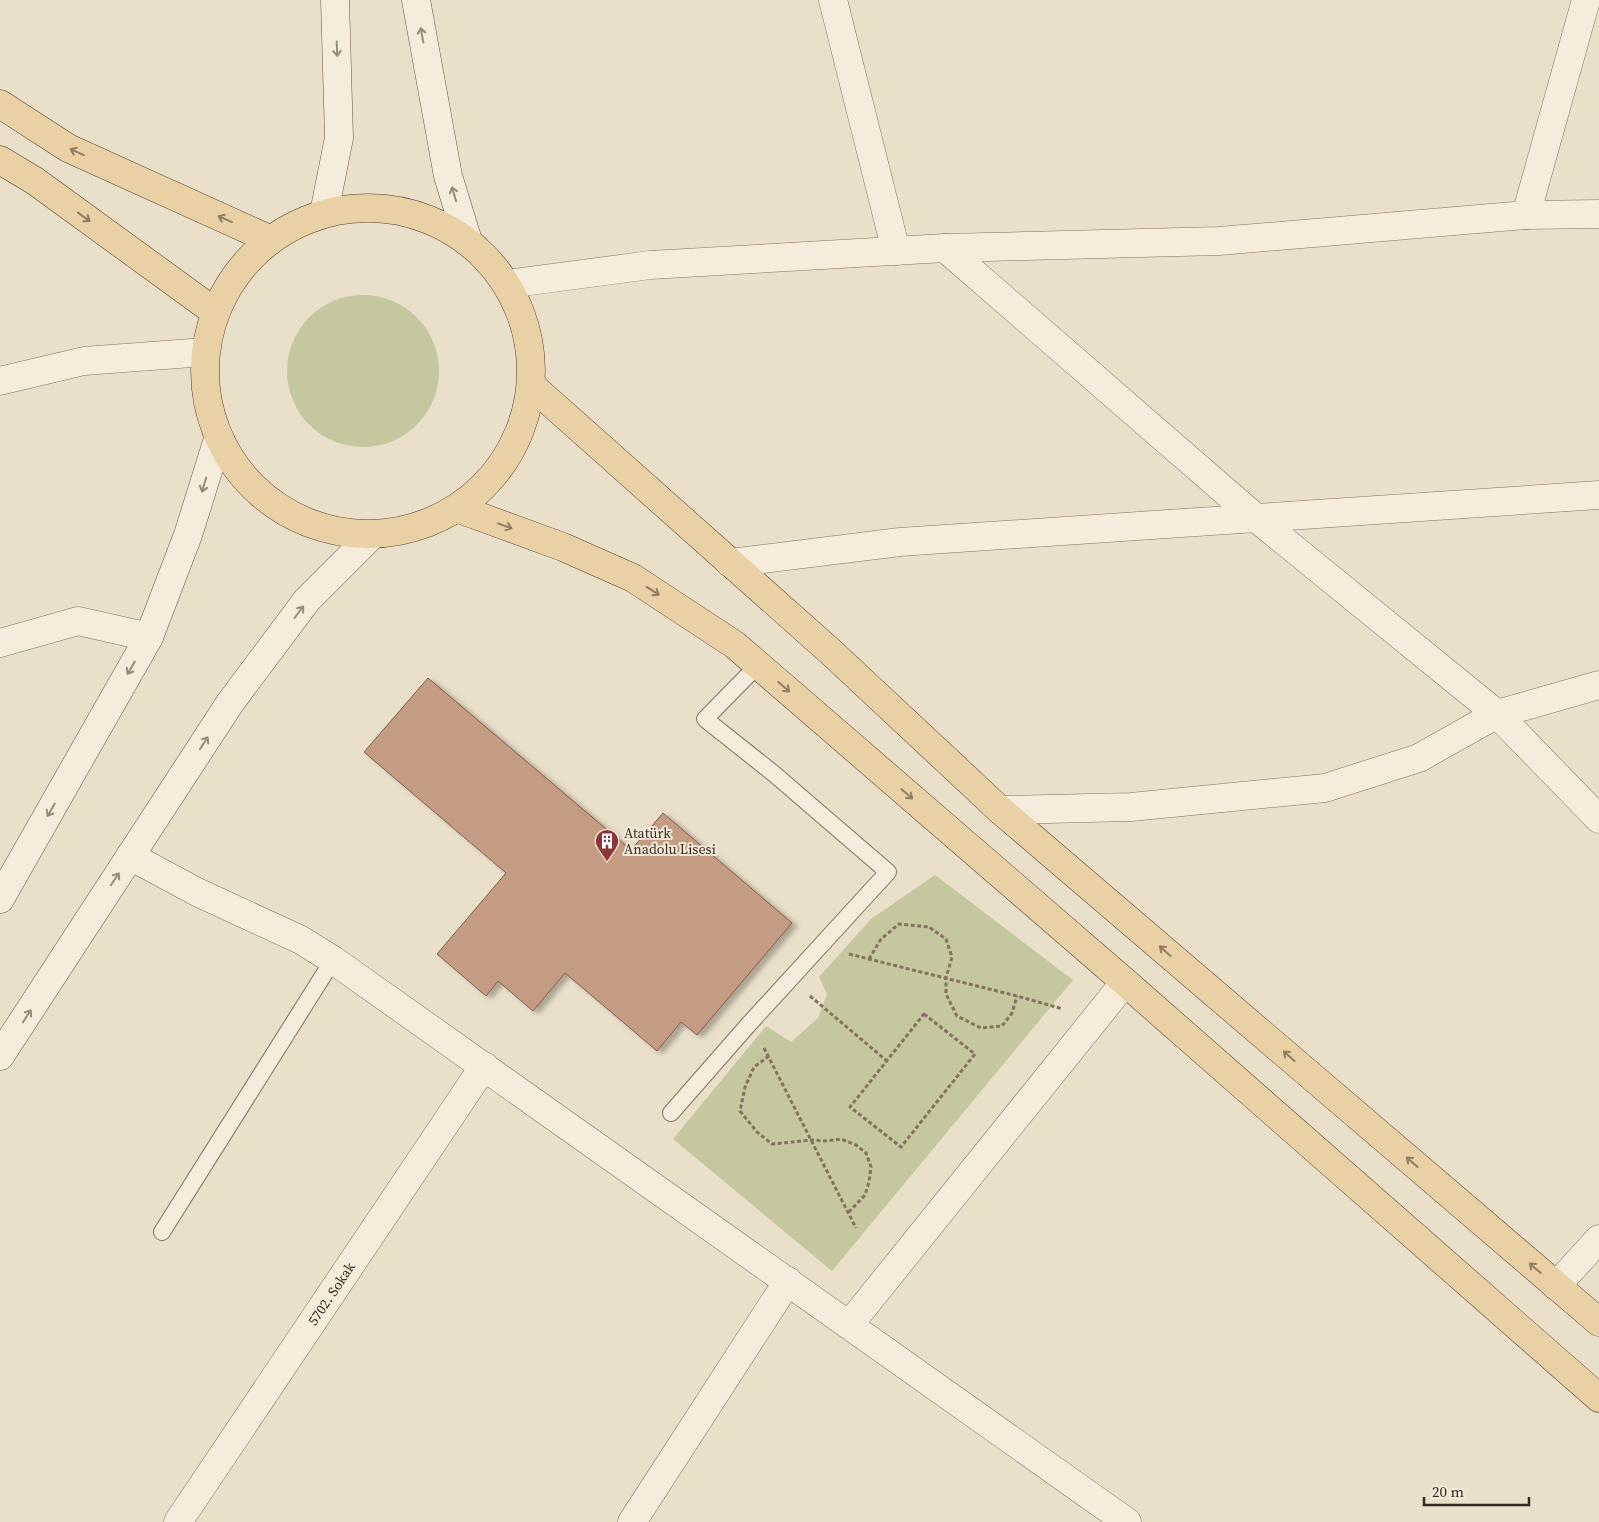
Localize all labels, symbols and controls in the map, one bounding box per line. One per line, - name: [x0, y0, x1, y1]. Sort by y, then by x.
- one-way arrow: [417, 27, 427, 43]
- one-way arrow: [332, 40, 341, 56]
- one-way arrow: [70, 147, 85, 156]
- one-way arrow: [448, 187, 458, 203]
- one-way arrow: [77, 212, 91, 222]
- one-way arrow: [218, 214, 233, 223]
- one-way arrow: [198, 477, 208, 493]
- one-way arrow: [497, 522, 512, 531]
- one-way arrow: [646, 586, 660, 597]
- one-way arrow: [294, 605, 304, 619]
- one-way arrow: [125, 661, 135, 675]
- one-way arrow: [777, 682, 790, 693]
- one-way arrow: [199, 736, 209, 750]
- one-way arrow: [900, 788, 913, 799]
- one-way arrow: [45, 802, 55, 816]
- place label: Atatürk Anadolu Lisesi: [624, 823, 716, 859]
- building icon: Atatürk Anadolu Lisesi: [594, 828, 620, 862]
- one-way arrow: [110, 873, 120, 887]
- one-way arrow: [1159, 945, 1172, 956]
- one-way arrow: [22, 1009, 32, 1023]
- one-way arrow: [1282, 1051, 1295, 1062]
- one-way arrow: [1406, 1157, 1419, 1168]
- street label: 5702. Sokak: [303, 1258, 360, 1329]
- one-way arrow: [1529, 1262, 1542, 1273]
- scale bar: [1424, 1474, 1529, 1506]
- text: 20 m: [1432, 1481, 1464, 1502]

